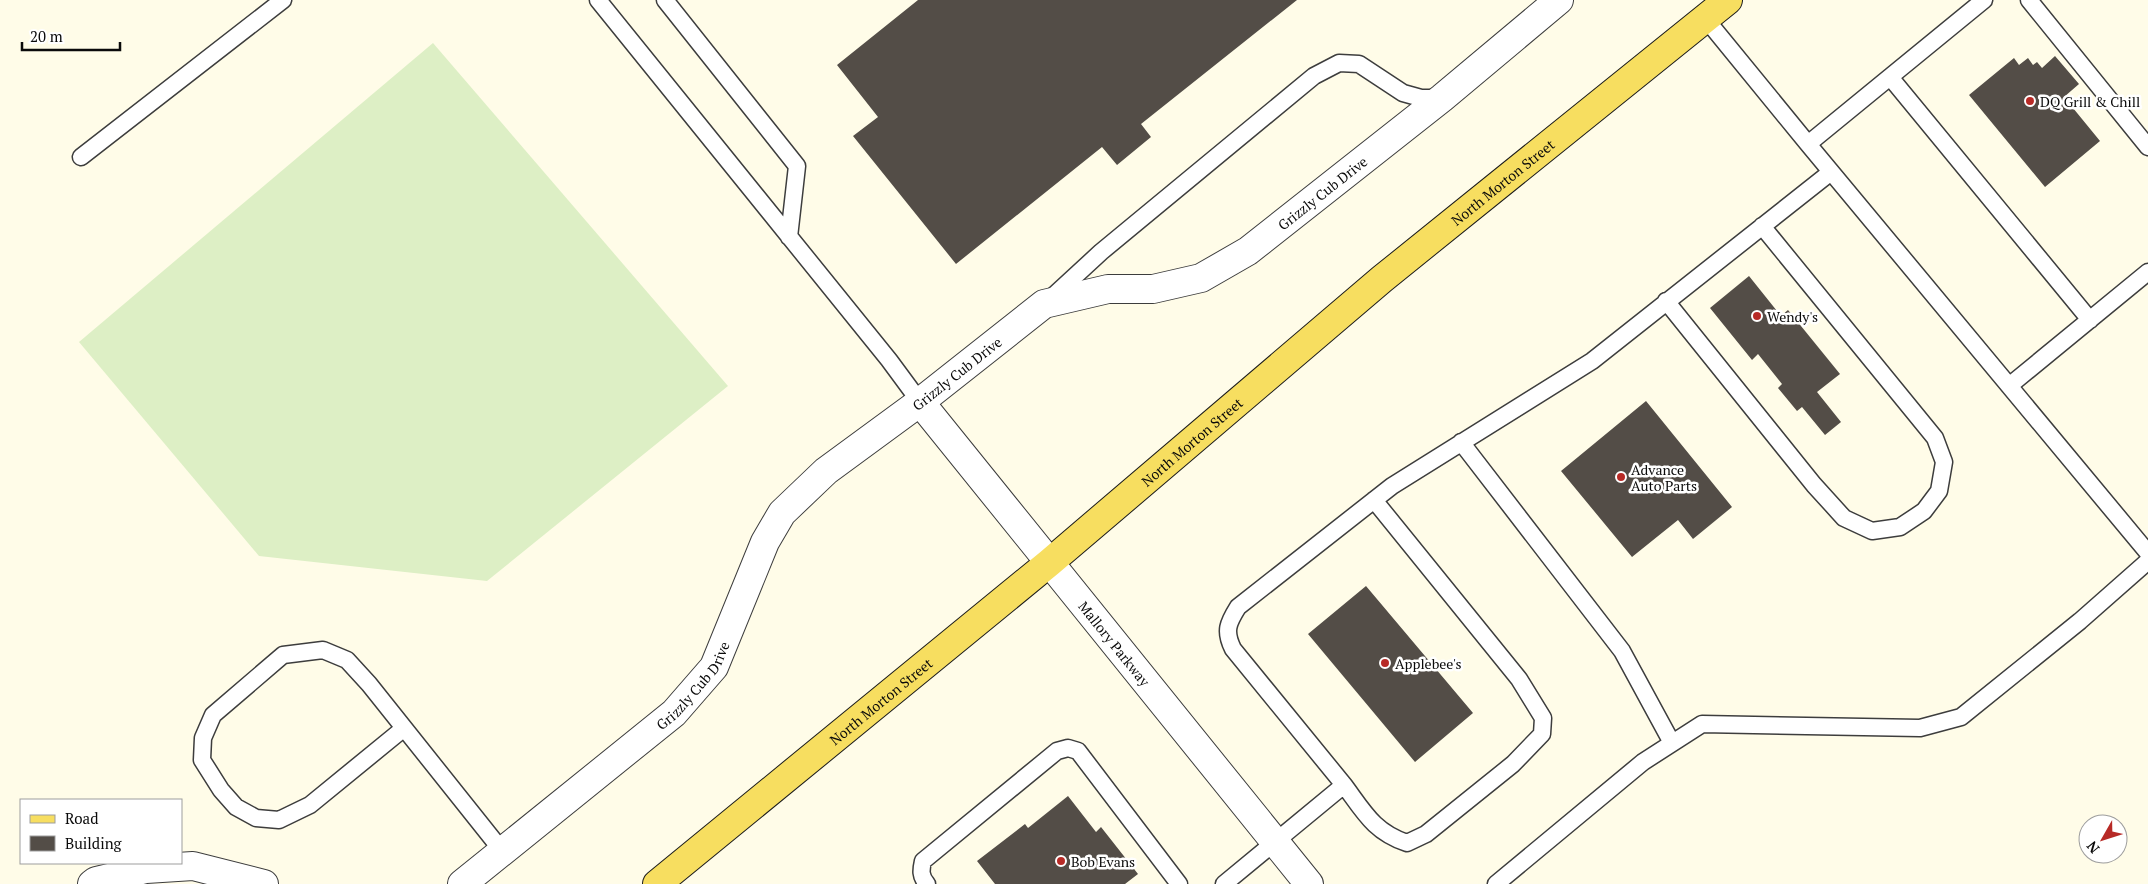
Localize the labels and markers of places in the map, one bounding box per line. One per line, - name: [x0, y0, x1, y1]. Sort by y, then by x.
- place label: DQ Grill & Chill: [2040, 92, 2140, 111]
- marker: DQ Grill & Chill: [2024, 95, 2036, 107]
- place label: Wendy's: [1767, 307, 1818, 326]
- marker: Wendy's: [1751, 310, 1763, 322]
- place label: Advance Auto Parts: [1631, 460, 1697, 495]
- marker: Advance Auto Parts: [1615, 471, 1627, 483]
- place label: Applebee's: [1395, 654, 1462, 673]
- marker: Applebee's: [1379, 657, 1391, 669]
- place label: Bob Evans: [1071, 852, 1135, 871]
- marker: Bob Evans: [1055, 855, 1067, 867]

